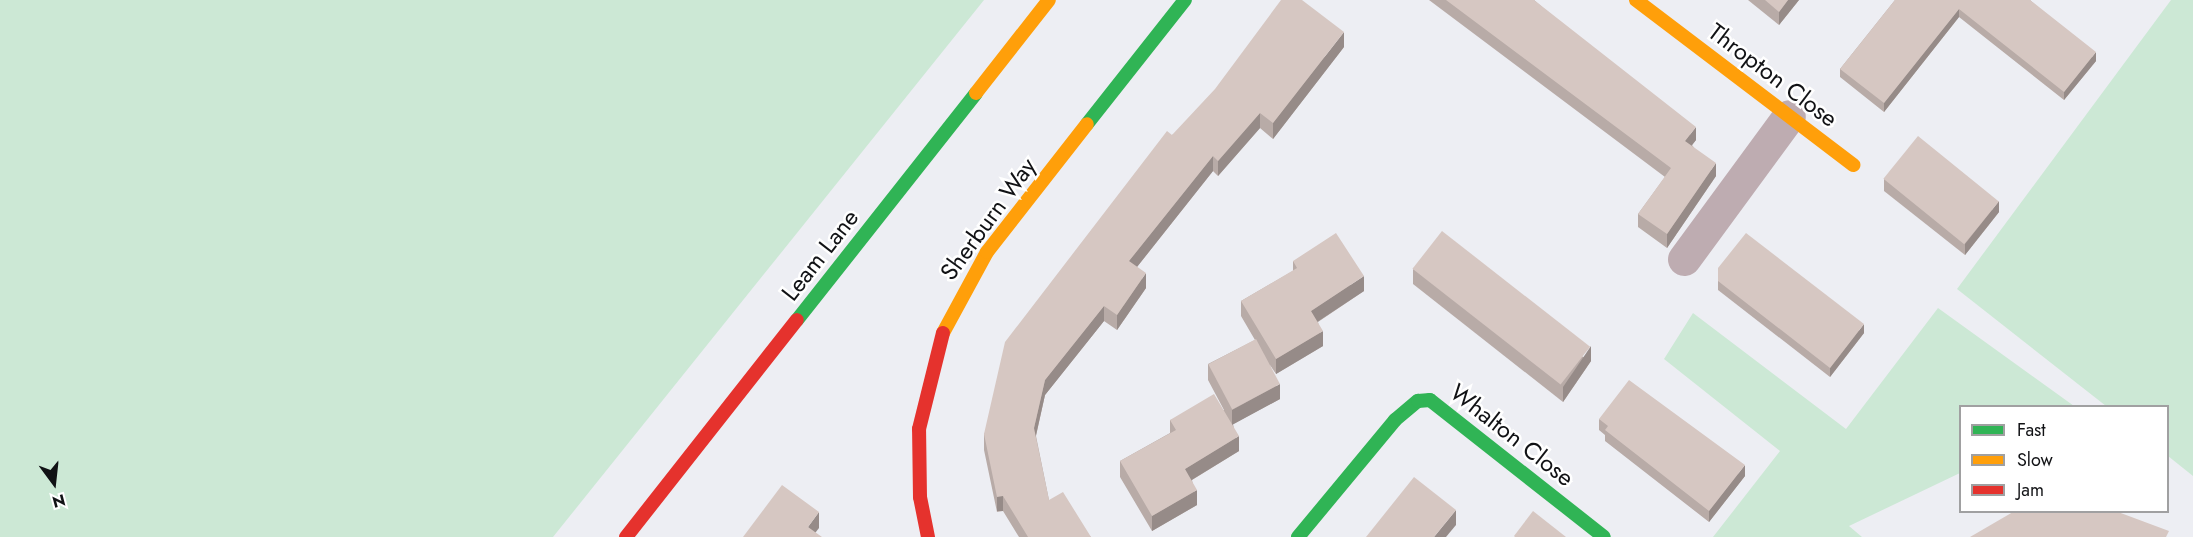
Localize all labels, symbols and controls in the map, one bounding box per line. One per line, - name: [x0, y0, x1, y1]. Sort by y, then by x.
- street label: Thropton Close: [1703, 17, 1843, 133]
- street label: Sherburn Way: [934, 152, 1042, 286]
- street label: Leam Lane: [775, 204, 865, 306]
- street label: Whalton Close: [1444, 378, 1580, 492]
- legend: [1959, 405, 2169, 513]
- text: Fast: [2017, 417, 2046, 443]
- text: Slow: [2017, 447, 2053, 473]
- north arrow: [24, 453, 84, 513]
- text: Jam: [2017, 477, 2044, 503]
- text: N: [50, 488, 68, 514]

